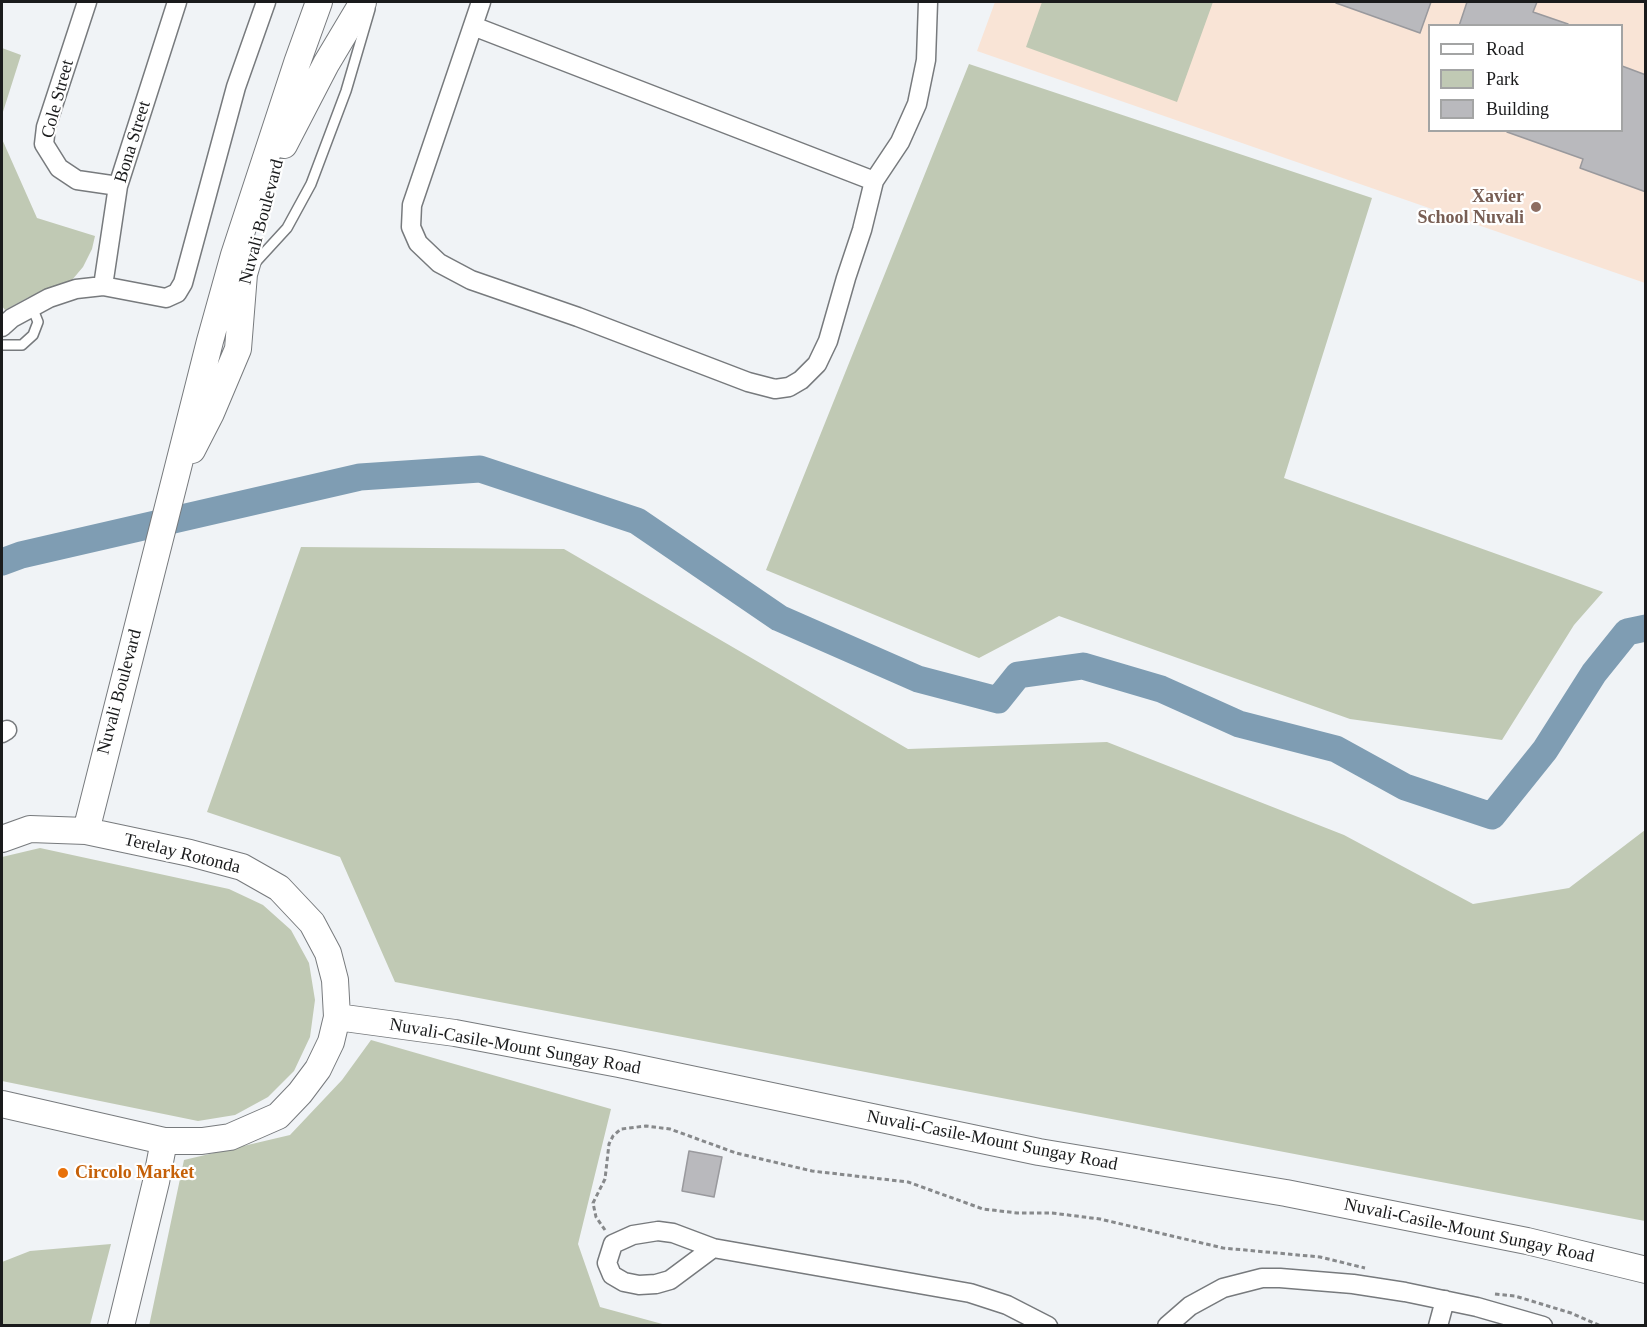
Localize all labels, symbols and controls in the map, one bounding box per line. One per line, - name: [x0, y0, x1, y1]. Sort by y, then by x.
- legend: [1428, 24, 1623, 132]
- text: Road: [1486, 39, 1524, 59]
- street label: Cole Street: [37, 57, 79, 141]
- text: Park: [1486, 69, 1519, 89]
- street label: Bona Street: [110, 98, 156, 186]
- text: Building: [1486, 99, 1549, 119]
- street label: Nuvali Boulevard: [235, 157, 289, 287]
- place label: Xavier School Nuvali: [1417, 186, 1524, 228]
- marker: Xavier School Nuvali: [1529, 200, 1543, 214]
- street label: Nuvali Boulevard: [93, 627, 147, 757]
- street label: Terelay Rotonda: [122, 829, 242, 879]
- street label: Nuvali-Casile-Mount Sungay Road: [388, 1014, 642, 1080]
- street label: Nuvali-Casile-Mount Sungay Road: [865, 1106, 1119, 1176]
- place label: Circolo Market: [75, 1162, 194, 1184]
- marker: Circolo Market: [56, 1166, 70, 1180]
- street label: Nuvali-Casile-Mount Sungay Road: [1342, 1194, 1596, 1268]

